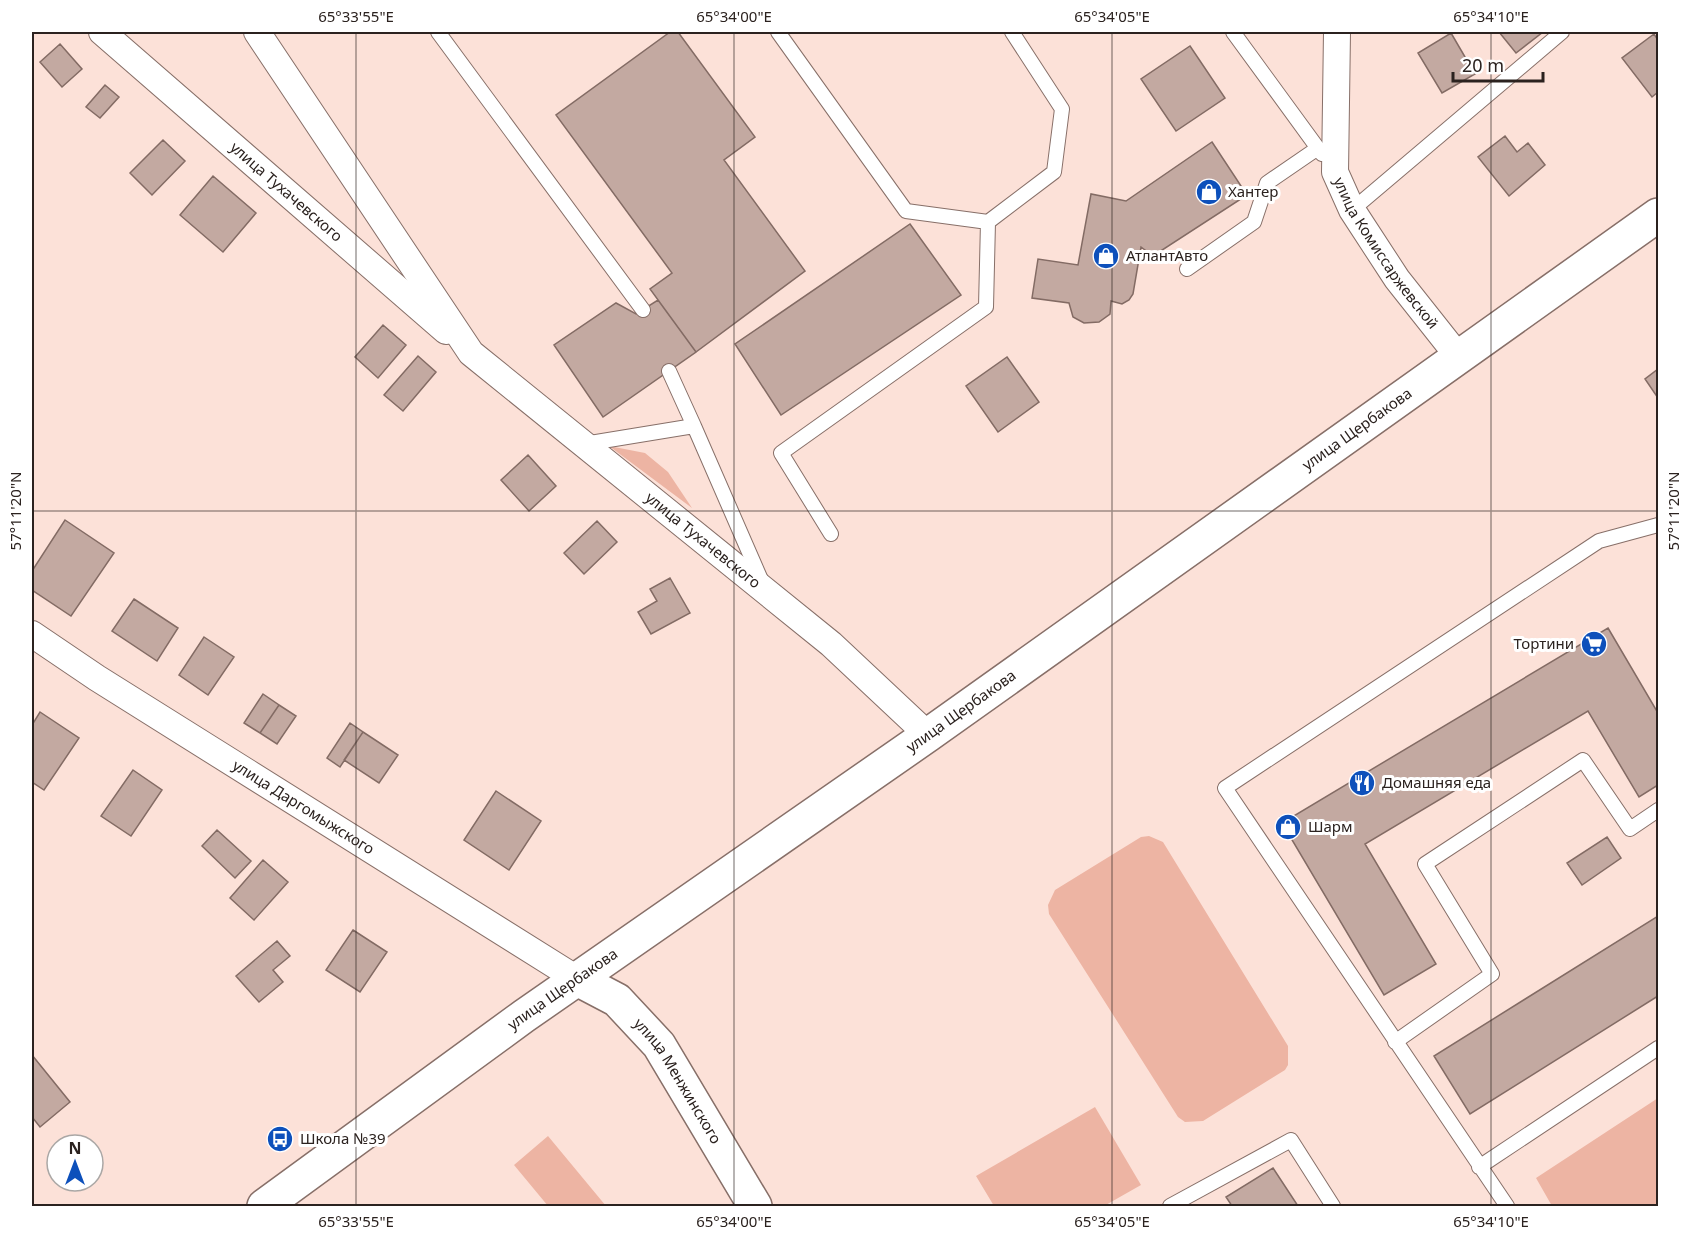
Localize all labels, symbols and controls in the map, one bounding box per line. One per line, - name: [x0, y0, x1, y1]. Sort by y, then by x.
- text: 65°33'55"E: [318, 6, 394, 26]
- text: 65°34'00"E: [696, 6, 772, 26]
- text: 65°34'05"E: [1074, 6, 1150, 26]
- text: 65°34'10"E: [1453, 6, 1529, 26]
- scale bar: [1453, 45, 1543, 83]
- text: 20 m: [1462, 53, 1504, 77]
- street label: улица Тухачевского: [226, 137, 347, 246]
- street label: улица Комиссаржевской: [1330, 174, 1444, 333]
- shop icon: Хантер: [1194, 177, 1224, 207]
- place label: Хантер: [1228, 181, 1278, 201]
- shop icon: АтлантАвто: [1091, 241, 1121, 271]
- place label: АтлантАвто: [1126, 245, 1208, 265]
- street label: улица Щербакова: [1298, 383, 1415, 474]
- text: 57°11'20"N: [5, 472, 25, 550]
- text: 57°11'20"N: [1663, 472, 1683, 550]
- street label: улица Тухачевского: [642, 487, 765, 592]
- supermarket icon: Тортини: [1579, 629, 1609, 659]
- place label: Тортини: [1514, 633, 1574, 653]
- street label: улица Щербакова: [902, 665, 1019, 756]
- street label: улица Даргомыжского: [229, 755, 379, 858]
- restaurant icon: Домашняя еда: [1347, 768, 1377, 798]
- place label: Домашняя еда: [1382, 772, 1491, 792]
- shop icon: Шарм: [1273, 812, 1303, 842]
- place label: Шарм: [1308, 816, 1353, 836]
- street label: улица Щербакова: [503, 943, 621, 1034]
- street label: улица Менжинского: [630, 1013, 727, 1147]
- bus stop icon: Школа №39: [265, 1124, 295, 1154]
- place label: Школа №39: [300, 1128, 386, 1148]
- north arrow: [45, 1133, 105, 1193]
- text: N: [68, 1137, 82, 1159]
- text: 65°33'55"E: [318, 1211, 394, 1231]
- text: 65°34'00"E: [696, 1211, 772, 1231]
- text: 65°34'05"E: [1074, 1211, 1150, 1231]
- text: 65°34'10"E: [1453, 1211, 1529, 1231]

